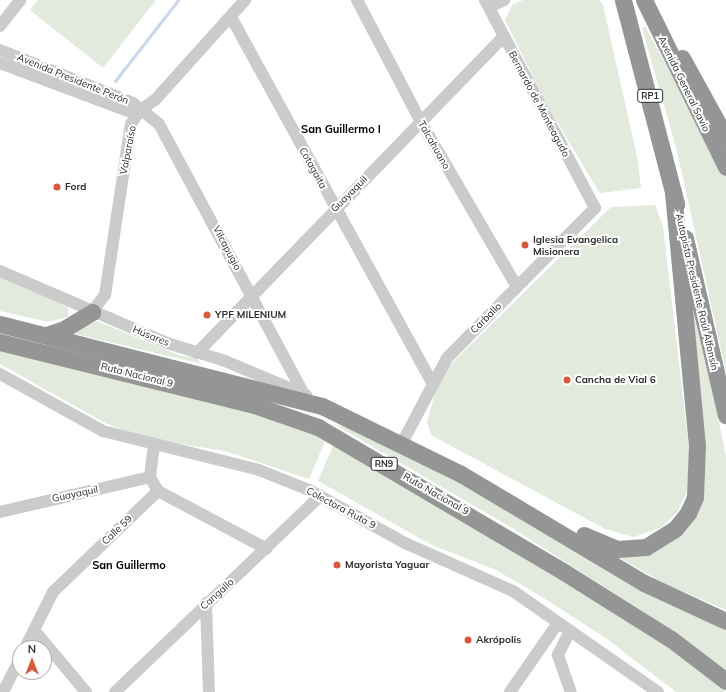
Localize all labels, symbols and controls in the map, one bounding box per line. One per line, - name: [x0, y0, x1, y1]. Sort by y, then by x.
- street label: Avenida General Savio: [656, 34, 712, 134]
- street label: Bernardo de Monteagudo: [506, 49, 572, 159]
- street label: Avenida Presidente Perón: [16, 51, 130, 107]
- road number: RP1: [637, 89, 663, 103]
- street label: Talcahuano: [415, 119, 453, 171]
- district label: San Guillermo I: [301, 122, 381, 136]
- street label: Valparaíso: [117, 125, 139, 175]
- street label: Cotagaita: [297, 145, 329, 191]
- street label: Guayaquil: [328, 173, 370, 215]
- place label: Ford: [65, 181, 87, 193]
- marker: Ford: [52, 182, 62, 192]
- street label: Autopista Presidente Raúl Alfonsín: [673, 212, 721, 372]
- street label: Vilcapugio: [210, 224, 244, 272]
- place label: Iglesia Evangelica Misionera: [533, 233, 618, 256]
- marker: Iglesia Evangelica Misionera: [520, 240, 530, 250]
- street label: Carballo: [468, 300, 504, 336]
- place label: YPF MILENIUM: [215, 309, 286, 321]
- marker: YPF MILENIUM: [202, 310, 212, 320]
- street label: Húsares: [131, 323, 171, 349]
- street label: Ruta Nacional 9: [100, 360, 174, 390]
- place label: Cancha de Vial 6: [575, 374, 656, 386]
- marker: Cancha de Vial 6: [562, 375, 572, 385]
- road number: RN9: [370, 457, 398, 471]
- street label: Ruta Nacional 9: [401, 470, 471, 518]
- street label: Guayaquil: [51, 483, 99, 505]
- street label: Colectora Ruta 9: [304, 485, 378, 531]
- street label: Calle 59: [99, 513, 135, 547]
- district label: San Guillermo: [92, 558, 166, 572]
- place label: Mayorista Yaguar: [345, 559, 429, 571]
- marker: Mayorista Yaguar: [332, 560, 342, 570]
- street label: Cangallo: [198, 576, 236, 612]
- place label: Akrópolis: [476, 634, 521, 646]
- marker: Akrópolis: [463, 635, 473, 645]
- north arrow: [12, 640, 52, 680]
- text: N: [28, 642, 36, 656]

